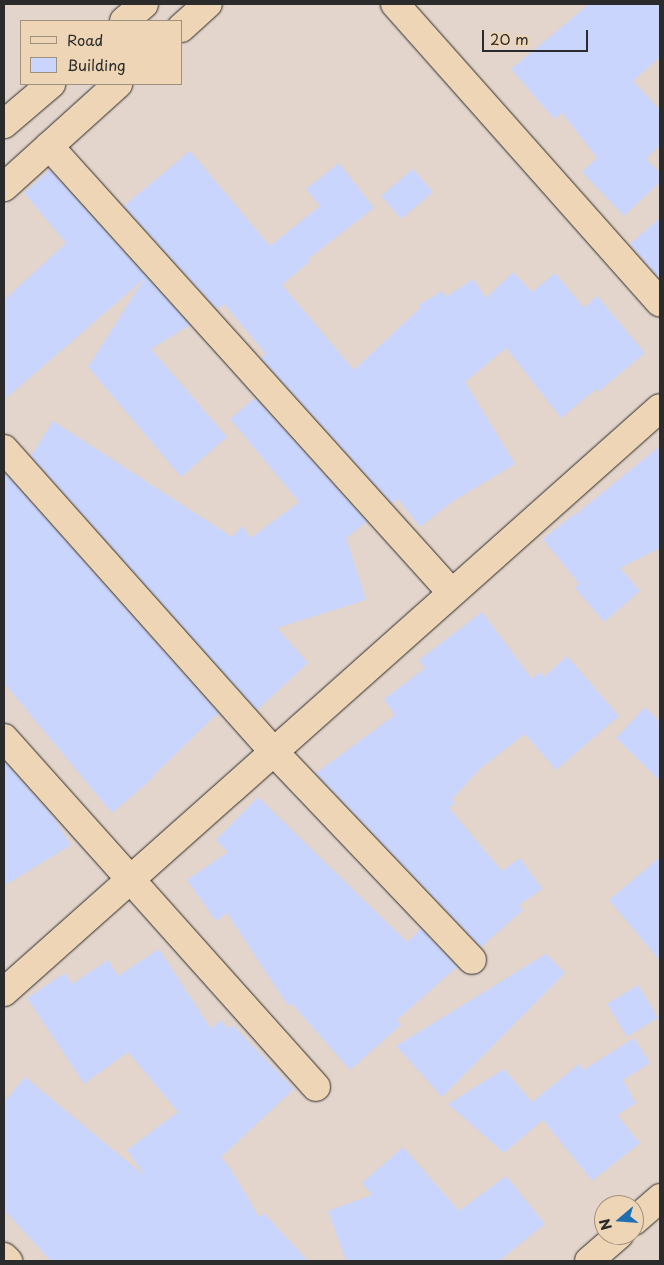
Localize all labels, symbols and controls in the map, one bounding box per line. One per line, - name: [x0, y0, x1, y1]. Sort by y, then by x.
- legend: [20, 20, 182, 85]
- scale bar: [484, 20, 590, 52]
- text: 20 m: [490, 27, 529, 50]
- text: Road: [67, 28, 103, 51]
- text: Building: [67, 53, 126, 76]
- north arrow: [594, 1195, 644, 1245]
- text: N: [594, 1216, 617, 1233]

